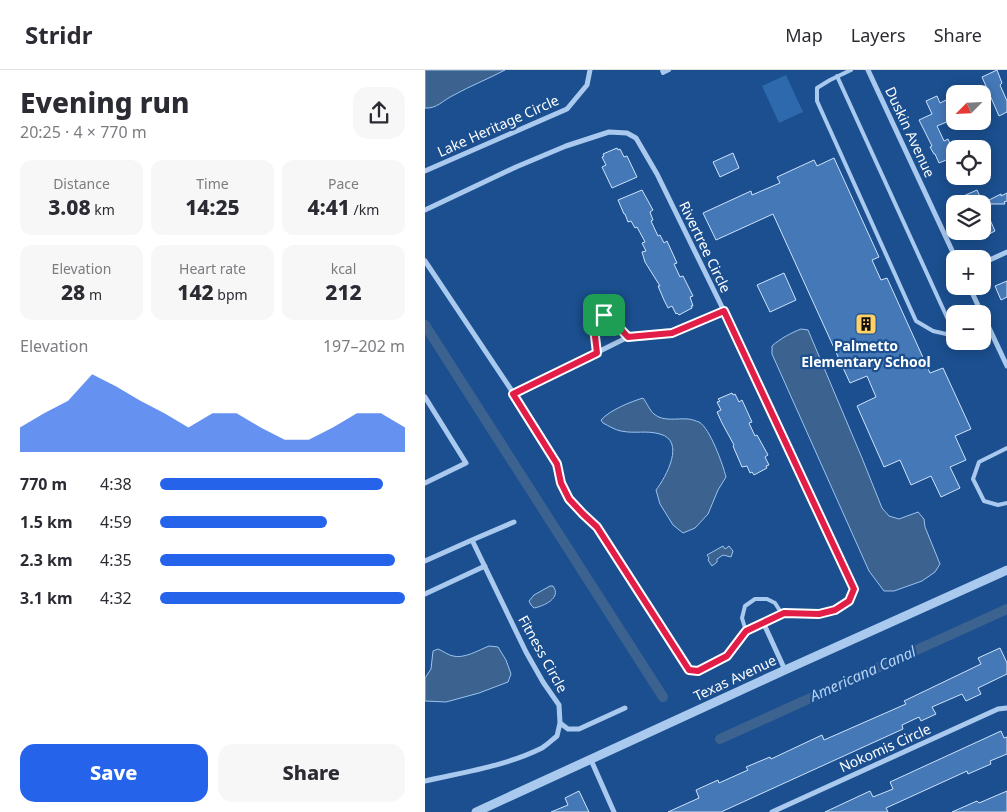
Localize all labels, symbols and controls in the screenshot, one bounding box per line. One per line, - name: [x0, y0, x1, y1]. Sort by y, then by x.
- text: Stridr: [25, 18, 92, 51]
- text: Map: [785, 23, 823, 47]
- text: Layers: [851, 23, 906, 47]
- text: Share: [934, 23, 982, 47]
- text: Evening run: [20, 83, 189, 121]
- street label: Duskin Avenue: [881, 83, 940, 180]
- north arrow: [946, 85, 991, 130]
- map controls: [946, 85, 991, 350]
- button: share: [353, 87, 405, 139]
- street label: Lake Heritage Circle: [434, 90, 562, 161]
- text: 20:25 · 4 × 770 m: [20, 121, 147, 143]
- button: locate: [946, 140, 991, 185]
- text: Distance: [53, 174, 110, 193]
- text: Time: [196, 174, 229, 193]
- text: Pace: [328, 174, 359, 193]
- text: 3.08: [48, 193, 91, 221]
- text: 14:25: [185, 193, 240, 221]
- text: 4:41: [308, 193, 350, 221]
- button: layers: [946, 195, 991, 240]
- street label: Rivertree Circle: [675, 198, 736, 296]
- text: km: [91, 200, 115, 219]
- text: /km: [350, 200, 379, 219]
- button: +: [946, 250, 991, 295]
- text: Elevation: [52, 259, 111, 278]
- text: Heart rate: [179, 259, 246, 278]
- text: kcal: [331, 259, 356, 278]
- text: 28: [61, 278, 85, 306]
- text: 142: [177, 278, 214, 306]
- text: 212: [325, 278, 362, 306]
- text: m: [85, 285, 102, 304]
- text: bpm: [214, 285, 248, 304]
- pin: [583, 294, 625, 336]
- icon: arrive: [590, 301, 618, 329]
- button: −: [946, 305, 991, 350]
- building icon: Palmetto Elementary School: [854, 312, 878, 336]
- text: Elevation: [20, 335, 88, 357]
- text: 197–202 m: [323, 335, 405, 357]
- place label: Palmetto Elementary School: [801, 336, 931, 371]
- text: 770 m: [20, 473, 67, 495]
- text: 4:38: [100, 473, 132, 495]
- text: 1.5 km: [20, 511, 72, 533]
- text: 4:59: [100, 511, 132, 533]
- text: 2.3 km: [20, 549, 72, 571]
- text: 4:35: [100, 549, 132, 571]
- text: 3.1 km: [20, 587, 72, 609]
- text: 4:32: [100, 587, 132, 609]
- street label: Fitness Circle: [514, 612, 573, 696]
- water label: Americana Canal: [806, 640, 920, 706]
- street label: Texas Avenue: [690, 650, 779, 705]
- street label: Nokomis Circle: [836, 719, 934, 776]
- button: Save: [20, 744, 208, 802]
- button: Share: [218, 744, 405, 802]

